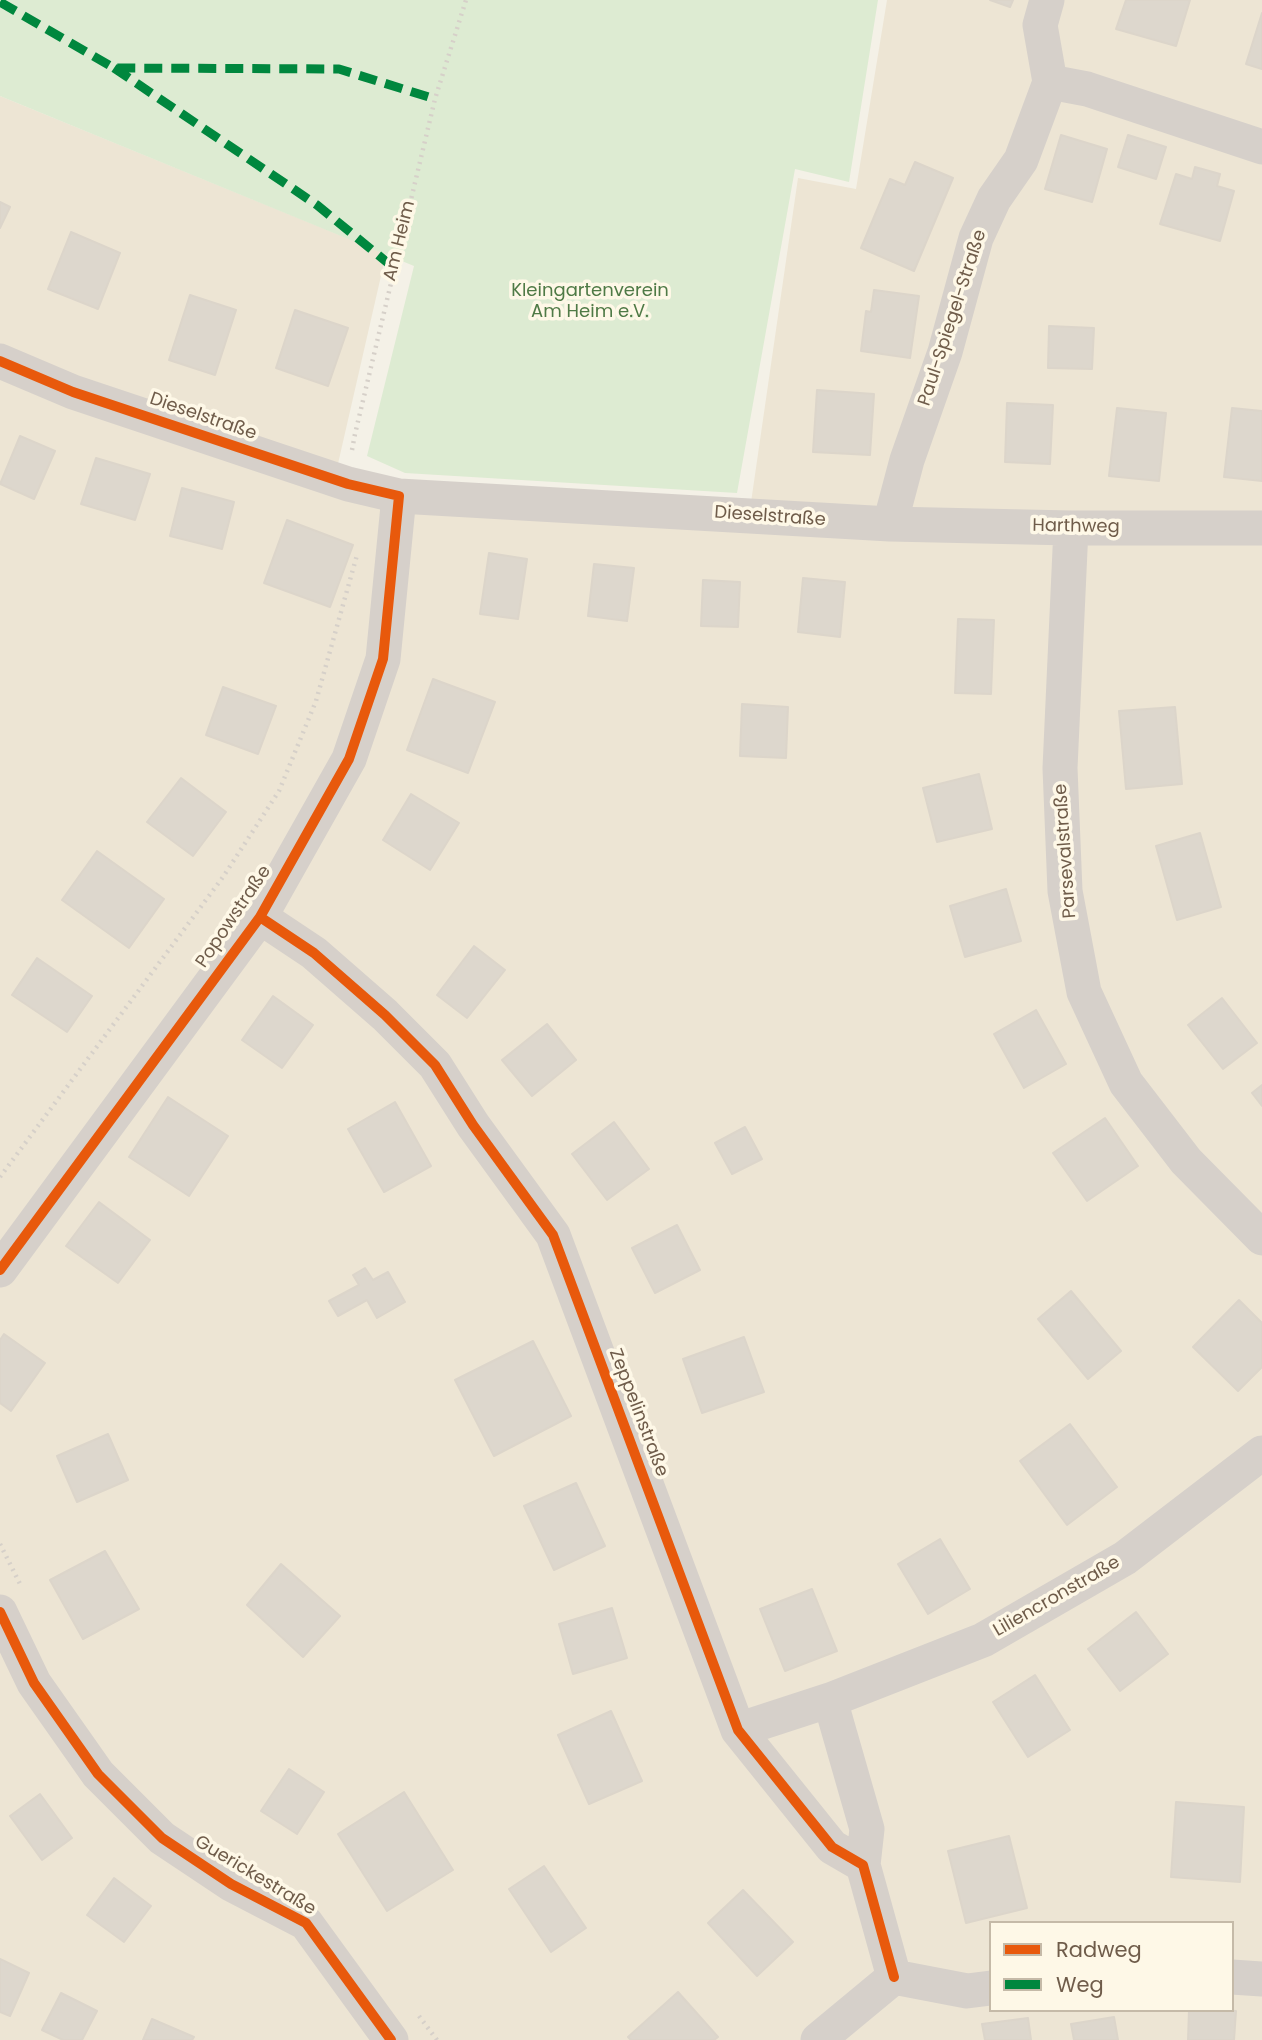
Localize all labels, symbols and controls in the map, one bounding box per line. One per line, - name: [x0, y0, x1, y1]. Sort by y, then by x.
- street label: Am Heim: [380, 199, 420, 283]
- street label: Paul-Spiegel-Straße: [914, 227, 992, 409]
- park label: Kleingartenverein Am Heim e.V.: [511, 280, 669, 322]
- street label: Dieselstraße: [147, 389, 259, 445]
- street label: Dieselstraße: [714, 502, 826, 532]
- street label: Harthweg: [1032, 515, 1120, 539]
- street label: Parsevalstraße: [1051, 783, 1081, 919]
- street label: Popowstraße: [192, 862, 276, 972]
- street label: Zeppelinstraße: [604, 1346, 672, 1480]
- street label: Liliencronstraße: [990, 1552, 1124, 1642]
- street label: Guerickestraße: [191, 1831, 319, 1921]
- legend: [989, 1921, 1234, 2012]
- text: Radweg: [1056, 1935, 1142, 1964]
- text: Weg: [1056, 1970, 1104, 1999]

